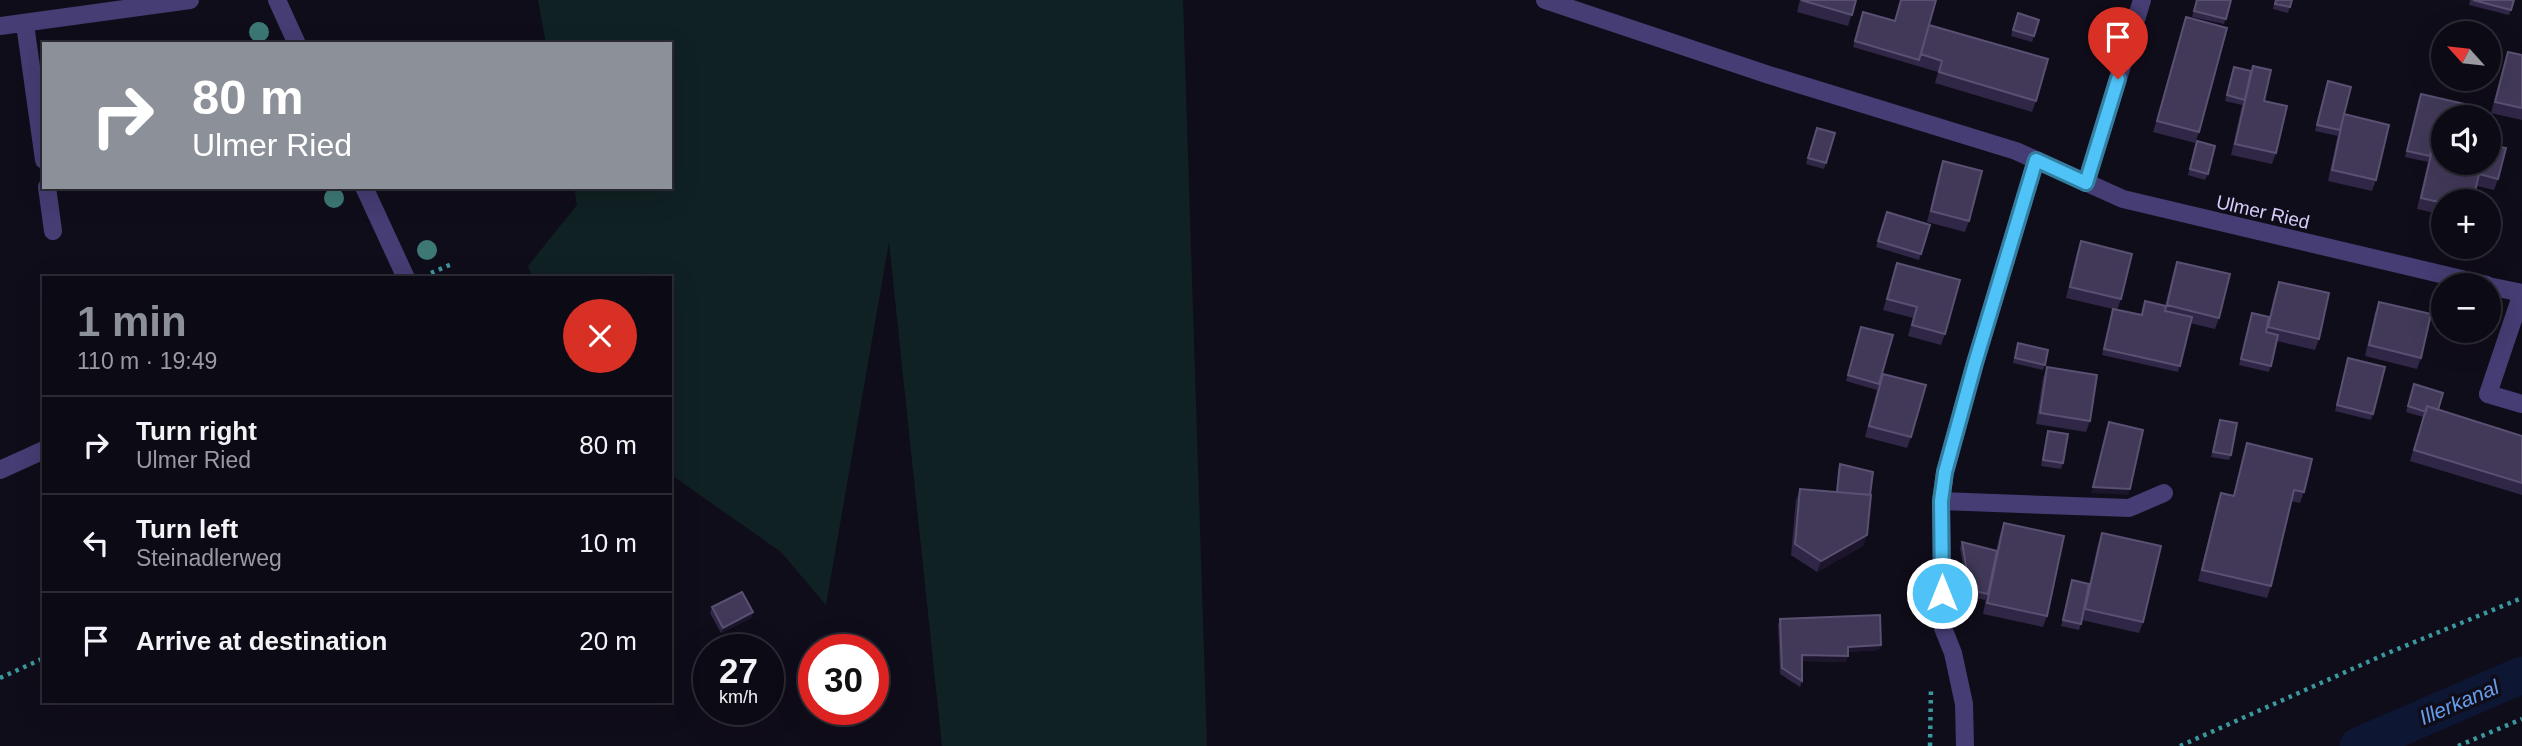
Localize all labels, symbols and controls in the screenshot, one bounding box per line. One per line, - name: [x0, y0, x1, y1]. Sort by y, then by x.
- pin: [2088, 7, 2148, 79]
- icon: arrive: [2099, 18, 2137, 56]
- north arrow: [2431, 21, 2501, 91]
- map controls: [2431, 21, 2501, 343]
- icon: right: [77, 70, 168, 161]
- text: 80 m: [192, 70, 304, 124]
- button: sound: [2431, 105, 2501, 175]
- text: Ulmer Ried: [192, 127, 352, 163]
- button: +: [2431, 189, 2501, 259]
- street label: Ulmer Ried: [2214, 191, 2312, 233]
- button: −: [2431, 273, 2501, 343]
- text: 1 min: [77, 298, 187, 345]
- button: close: [563, 299, 637, 373]
- text: 110 m · 19:49: [77, 348, 217, 374]
- text: Turn right: [136, 416, 257, 446]
- icon: right: [77, 426, 115, 464]
- text: 80 m: [579, 430, 637, 460]
- text: Ulmer Ried: [136, 447, 251, 473]
- text: Turn left: [136, 514, 238, 544]
- icon: left: [77, 524, 115, 562]
- text: 10 m: [579, 528, 637, 558]
- text: Steinadlerweg: [136, 545, 282, 571]
- position arrow: [1905, 556, 1979, 630]
- icon: arrive: [77, 622, 115, 660]
- text: Arrive at destination: [136, 626, 387, 656]
- text: 20 m: [579, 626, 637, 656]
- speed limit sign: 30: [798, 634, 889, 725]
- text: 27: [719, 651, 758, 690]
- water label: Illerkanal: [2416, 674, 2503, 729]
- text: km/h: [719, 687, 758, 707]

